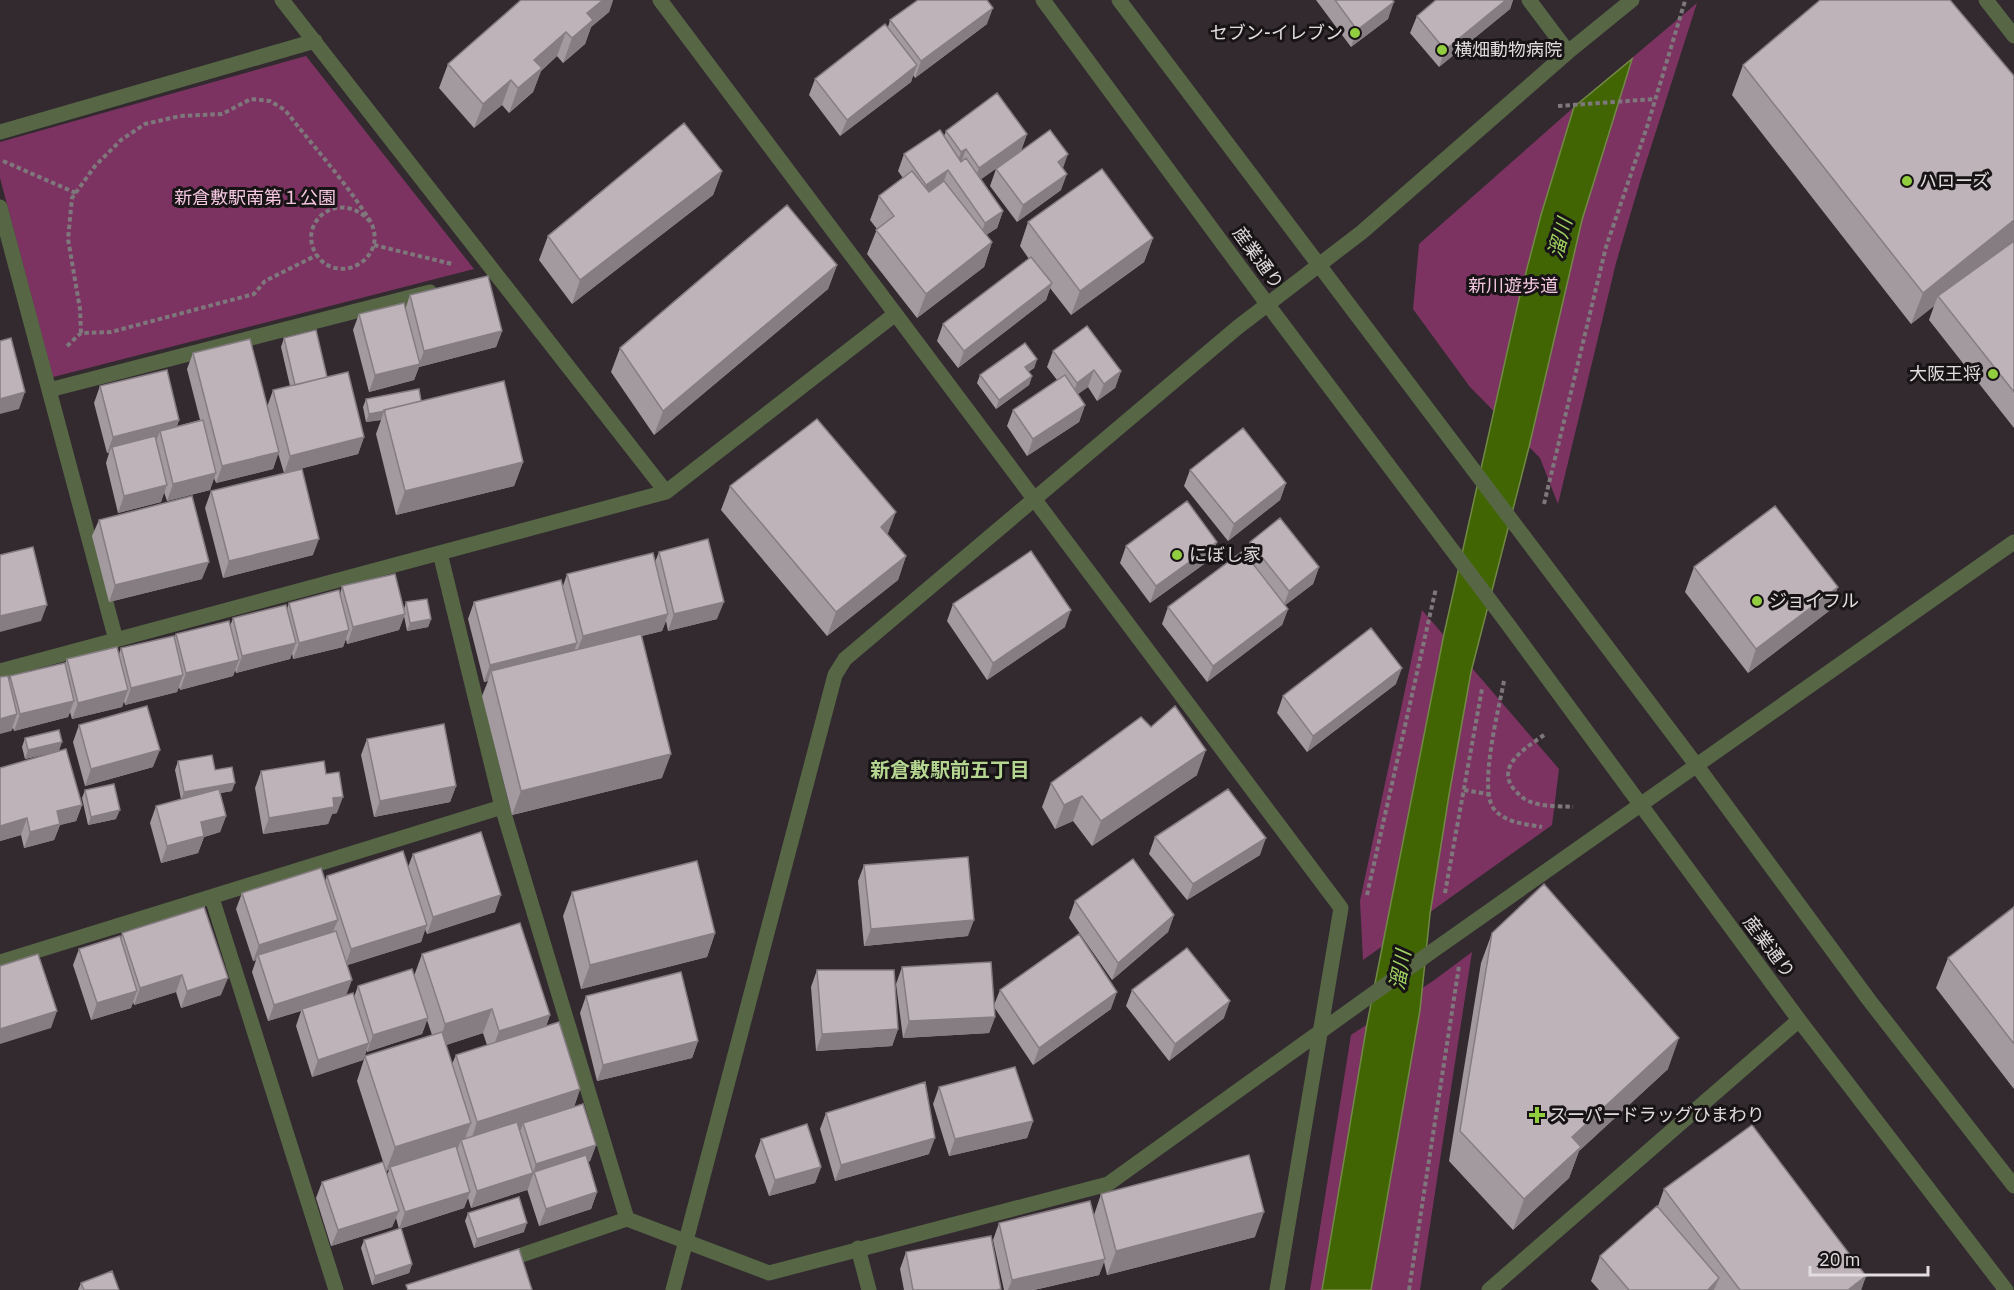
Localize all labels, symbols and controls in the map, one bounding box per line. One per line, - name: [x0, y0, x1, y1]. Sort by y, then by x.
- place label: セブン-イレブン: [1210, 21, 1343, 44]
- marker: セブン-イレブン: [1348, 26, 1362, 40]
- place label: 横畑動物病院: [1454, 38, 1562, 61]
- marker: 横畑動物病院: [1435, 43, 1449, 57]
- place label: ハローズ: [1919, 169, 1990, 192]
- marker: ハローズ: [1900, 174, 1914, 188]
- park label: 新倉敷駅南第１公園: [174, 186, 336, 209]
- water label: 溜川: [1541, 213, 1578, 261]
- street label: 産業通り: [1228, 222, 1289, 294]
- park label: 新川遊歩道: [1468, 274, 1558, 297]
- place label: 大阪王将: [1909, 362, 1981, 385]
- marker: 大阪王将: [1986, 367, 2000, 381]
- place label: にぼし家: [1189, 543, 1261, 566]
- marker: にぼし家: [1170, 548, 1184, 562]
- place label: ジョイフル: [1769, 589, 1859, 612]
- marker: ジョイフル: [1750, 594, 1764, 608]
- district label: 新倉敷駅前五丁目: [870, 756, 1030, 783]
- street label: 産業通り: [1739, 911, 1800, 982]
- water label: 溜川: [1383, 946, 1417, 992]
- place label: スーパードラッグひまわり: [1549, 1103, 1765, 1126]
- marker: スーパードラッグひまわり: [1530, 1108, 1544, 1122]
- scale bar: [1810, 1239, 1928, 1277]
- text: 20 m: [1819, 1248, 1861, 1271]

